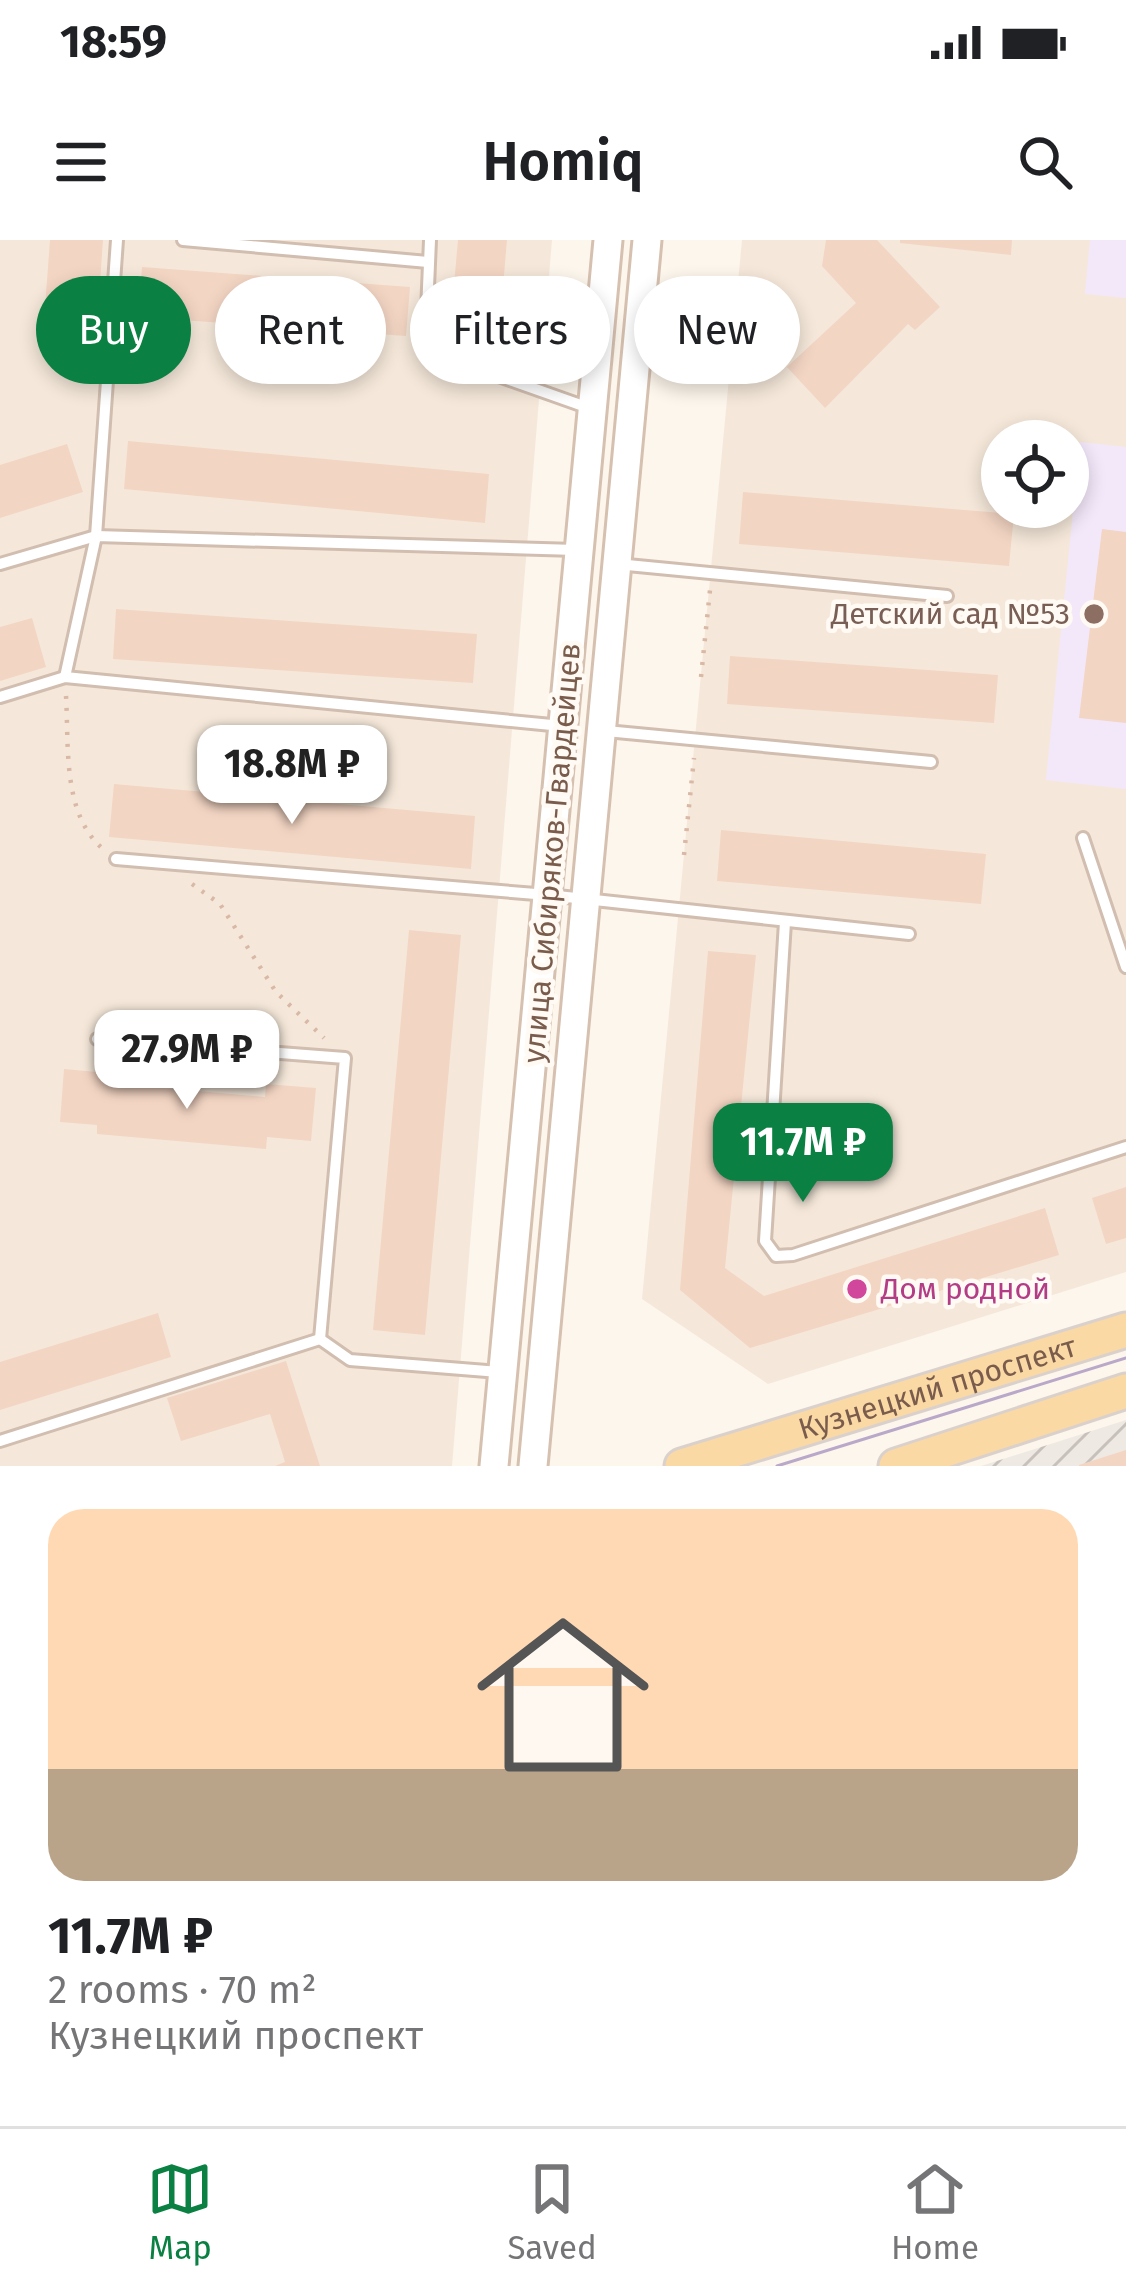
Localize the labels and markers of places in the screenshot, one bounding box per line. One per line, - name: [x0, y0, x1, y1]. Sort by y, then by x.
- place label: Детский сад №53: [830, 596, 1070, 632]
- marker: Детский сад №53: [1081, 601, 1107, 627]
- pin: 18.8M ₽: [181, 725, 403, 827]
- pin: 27.9M ₽: [76, 1010, 298, 1112]
- pin: 11.7M ₽: [692, 1103, 914, 1205]
- place label: Дом родной: [880, 1271, 1050, 1307]
- marker: Дом родной: [844, 1276, 870, 1302]

